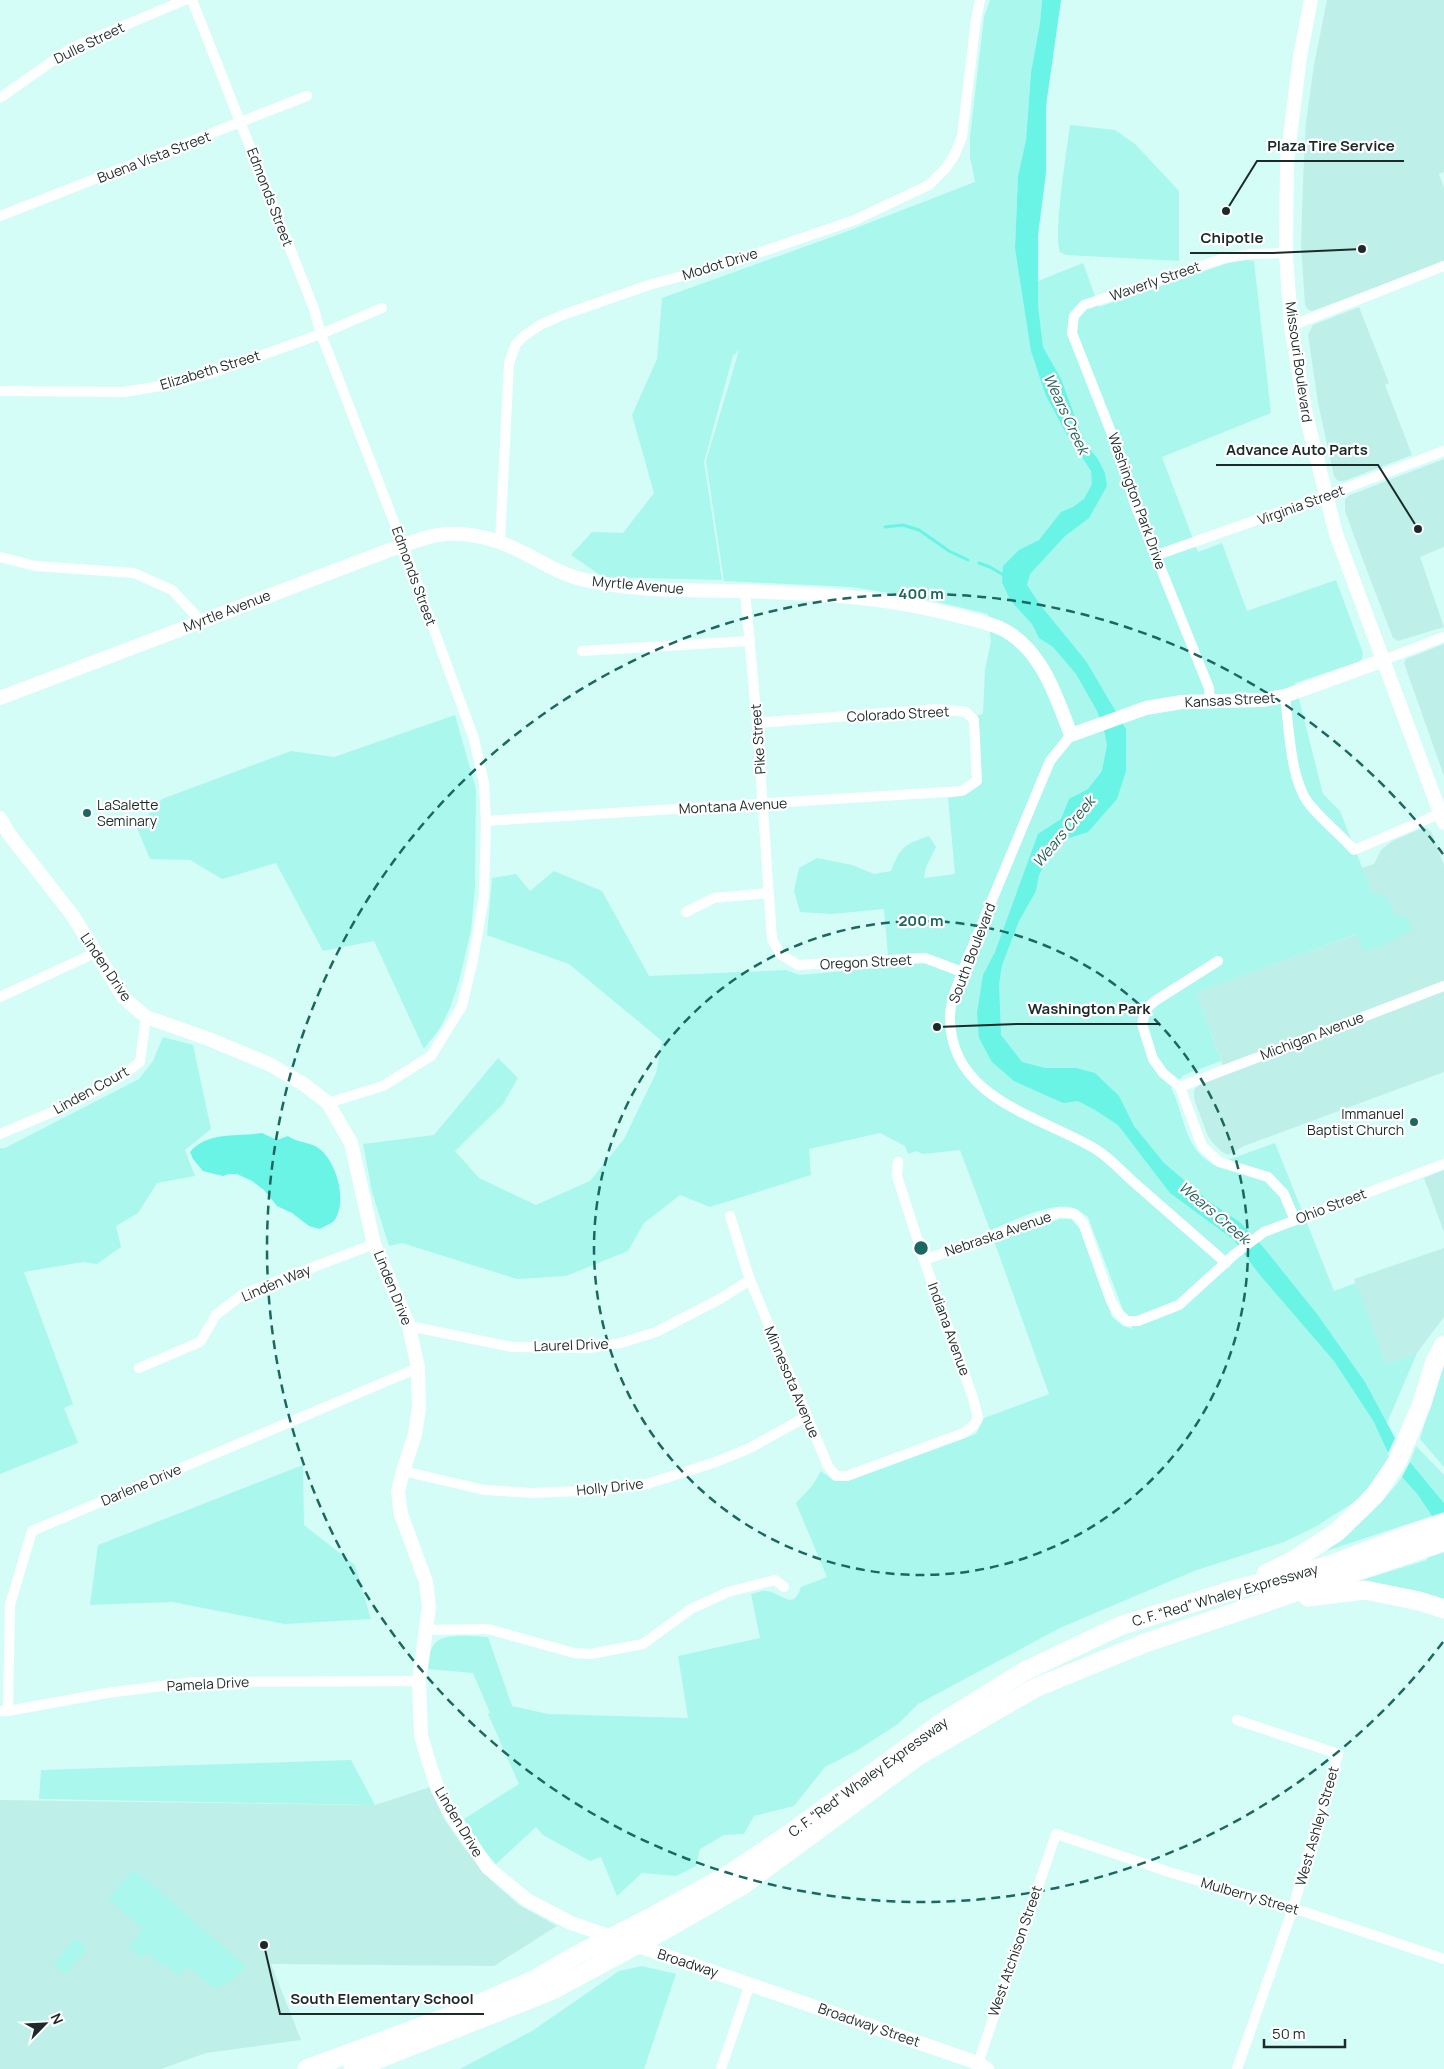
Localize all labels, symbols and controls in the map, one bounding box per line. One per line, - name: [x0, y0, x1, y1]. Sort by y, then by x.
- street label: Dulle Street: [50, 17, 128, 68]
- street label: Buena Vista Street: [94, 126, 214, 187]
- callout: Plaza Tire Service: [1257, 131, 1404, 161]
- text: Plaza Tire Service: [1267, 135, 1395, 156]
- street label: Edmonds Street: [243, 145, 298, 249]
- callout: Chipotle: [1190, 223, 1273, 253]
- text: Chipotle: [1201, 227, 1263, 248]
- street label: Modot Drive: [680, 243, 760, 284]
- street label: Waverly Street: [1107, 256, 1203, 305]
- street label: Missouri Boulevard: [1282, 300, 1317, 423]
- street label: Elizabeth Street: [158, 345, 263, 394]
- water label: Wears Creek: [1039, 370, 1095, 460]
- street label: Washington Park Drive: [1104, 430, 1171, 572]
- callout: Advance Auto Parts: [1216, 435, 1378, 465]
- text: Advance Auto Parts: [1226, 439, 1368, 460]
- street label: Virginia Street: [1255, 480, 1347, 529]
- street label: Edmonds Street: [388, 524, 441, 628]
- street label: Myrtle Avenue: [591, 571, 685, 598]
- text: 400 m: [898, 583, 944, 604]
- street label: Myrtle Avenue: [180, 585, 273, 636]
- street label: Kansas Street: [1184, 688, 1276, 711]
- street label: Colorado Street: [846, 701, 950, 726]
- street label: Pike Street: [746, 703, 769, 775]
- water label: Wears Creek: [1028, 790, 1101, 872]
- street label: Montana Avenue: [678, 793, 788, 818]
- place label: LaSalette Seminary: [97, 795, 158, 830]
- marker: LaSalette Seminary: [81, 807, 93, 819]
- street label: South Boulevard: [944, 900, 999, 1006]
- text: 200 m: [898, 910, 944, 931]
- street label: Linden Drive: [77, 929, 136, 1005]
- street label: Oregon Street: [820, 950, 913, 973]
- callout: Washington Park: [1017, 994, 1160, 1024]
- text: Washington Park: [1028, 998, 1151, 1019]
- street label: Michigan Avenue: [1257, 1007, 1366, 1064]
- street label: Linden Court: [50, 1061, 132, 1118]
- place label: Immanuel Baptist Church: [1307, 1104, 1404, 1139]
- marker: Immanuel Baptist Church: [1408, 1116, 1420, 1128]
- water label: Wears Creek: [1174, 1177, 1256, 1250]
- street label: Ohio Street: [1293, 1183, 1369, 1228]
- street label: Nebraska Avenue: [942, 1206, 1054, 1261]
- centre of rings: [912, 1239, 930, 1257]
- street label: Linden Drive: [370, 1248, 417, 1328]
- street label: Linden Way: [238, 1259, 314, 1306]
- street label: Indiana Avenue: [924, 1280, 975, 1378]
- street label: Minnesota Avenue: [760, 1323, 825, 1441]
- street label: Laurel Drive: [533, 1334, 609, 1355]
- street label: Darlene Drive: [98, 1459, 184, 1510]
- street label: Holly Drive: [575, 1474, 644, 1499]
- street label: C. F. “Red” Whaley Expressway: [1130, 1559, 1321, 1630]
- street label: Pamela Drive: [166, 1672, 250, 1695]
- street label: C. F. “Red” Whaley Expressway: [784, 1712, 952, 1841]
- street label: West Ashley Street: [1290, 1764, 1343, 1888]
- street label: Linden Drive: [431, 1783, 488, 1860]
- street label: Mulberry Street: [1199, 1872, 1302, 1919]
- street label: West Atchison Street: [983, 1882, 1046, 2019]
- street label: Broadway: [655, 1944, 722, 1981]
- callout: South Elementary School: [280, 1984, 484, 2014]
- text: South Elementary School: [290, 1988, 474, 2009]
- street label: Broadway Street: [816, 1998, 923, 2051]
- north arrow: [20, 1999, 70, 2049]
- text: N: [47, 2010, 68, 2027]
- scale bar: [1264, 2016, 1345, 2048]
- text: 50 m: [1272, 2023, 1306, 2044]

